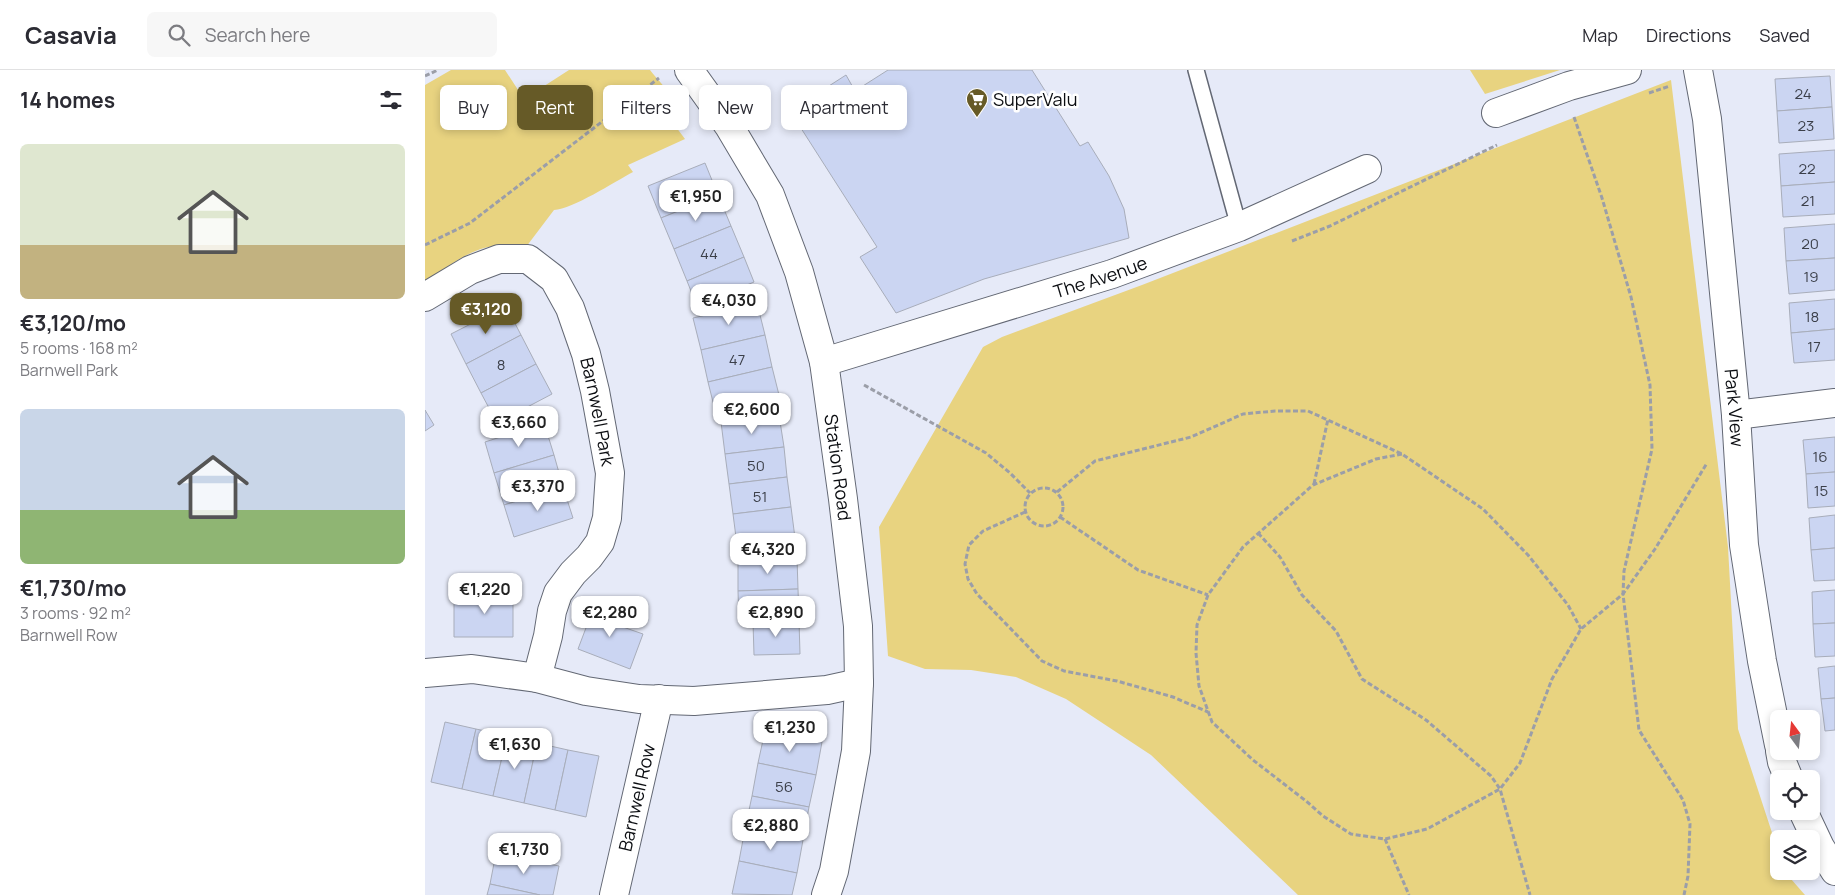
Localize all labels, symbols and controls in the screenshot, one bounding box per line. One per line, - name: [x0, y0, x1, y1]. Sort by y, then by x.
- search box: [147, 12, 497, 57]
- text: Casavia: [25, 18, 117, 51]
- icon: search: [165, 21, 193, 49]
- text: Search here: [205, 22, 310, 48]
- text: Map: [1582, 23, 1618, 47]
- text: Directions: [1646, 23, 1731, 47]
- text: Saved: [1759, 23, 1810, 47]
- house number: 24: [1794, 83, 1812, 104]
- chip: Buy: [440, 85, 507, 130]
- chip: Rent: [517, 85, 593, 130]
- chip: Filters: [603, 85, 689, 130]
- chip: New: [699, 85, 771, 130]
- chip: Apartment: [781, 85, 907, 130]
- text: 14 homes: [20, 86, 115, 114]
- icon: filters: [377, 86, 405, 114]
- supermarket icon: SuperValu: [965, 87, 989, 118]
- place label: SuperValu: [993, 87, 1077, 111]
- house number: 23: [1798, 115, 1814, 136]
- house number: 22: [1798, 158, 1816, 179]
- icon: home: [168, 177, 258, 267]
- pin: €1,950: [655, 180, 737, 222]
- text: €1,950: [670, 185, 722, 207]
- house number: 21: [1801, 190, 1815, 211]
- house number: 20: [1801, 233, 1819, 254]
- house number: 44: [700, 243, 718, 264]
- street label: The Avenue: [1050, 250, 1150, 303]
- house number: 19: [1803, 266, 1819, 287]
- pin: €4,030: [688, 284, 770, 326]
- text: €4,030: [701, 289, 757, 311]
- pin: €3,120: [445, 292, 527, 335]
- text: €3,120: [461, 298, 511, 320]
- house number: 18: [1805, 306, 1819, 327]
- text: €3,120/mo: [20, 309, 126, 337]
- house number: 17: [1807, 336, 1821, 357]
- text: 5 rooms · 168 m²: [20, 337, 138, 359]
- house number: 47: [729, 349, 745, 370]
- house number: 8: [497, 354, 505, 375]
- street label: Barnwell Park: [575, 355, 621, 469]
- text: Barnwell Park: [20, 359, 118, 381]
- street label: Park View: [1720, 368, 1750, 448]
- pin: €2,600: [711, 392, 793, 435]
- text: €2,600: [724, 398, 780, 420]
- pin: €3,660: [478, 406, 560, 448]
- text: €3,660: [491, 411, 547, 433]
- street label: Station Road: [819, 412, 857, 522]
- icon: home: [168, 442, 258, 532]
- house number: 16: [1812, 446, 1828, 467]
- house number: 50: [747, 455, 765, 476]
- pin: €3,370: [497, 470, 579, 512]
- text: €3,370: [511, 475, 565, 497]
- house number: 15: [1814, 480, 1828, 501]
- house number: 51: [753, 486, 767, 507]
- pin: €4,320: [727, 532, 809, 575]
- text: €4,320: [741, 538, 795, 560]
- pin: €1,220: [444, 572, 526, 615]
- text: €1,730/mo: [20, 574, 126, 602]
- text: €1,220: [459, 578, 511, 600]
- pin: €2,280: [569, 596, 651, 638]
- pin: €2,890: [735, 596, 817, 638]
- text: €2,280: [582, 601, 638, 623]
- text: €2,890: [748, 601, 804, 623]
- text: 3 rooms · 92 m²: [20, 602, 131, 624]
- text: Barnwell Row: [20, 624, 117, 646]
- pin: €1,230: [749, 710, 831, 753]
- north arrow: [1770, 710, 1820, 760]
- map controls: [1770, 710, 1820, 880]
- text: €1,230: [764, 716, 816, 738]
- pin: €1,630: [474, 728, 556, 770]
- text: €1,630: [489, 733, 541, 755]
- street label: Barnwell Row: [612, 741, 660, 854]
- button: locate: [1770, 770, 1820, 820]
- house number: 56: [775, 776, 793, 797]
- pin: €2,880: [730, 808, 812, 851]
- text: €2,880: [743, 814, 799, 836]
- button: layers: [1770, 830, 1820, 880]
- pin: €1,730: [483, 832, 565, 875]
- text: €1,730: [499, 838, 549, 860]

